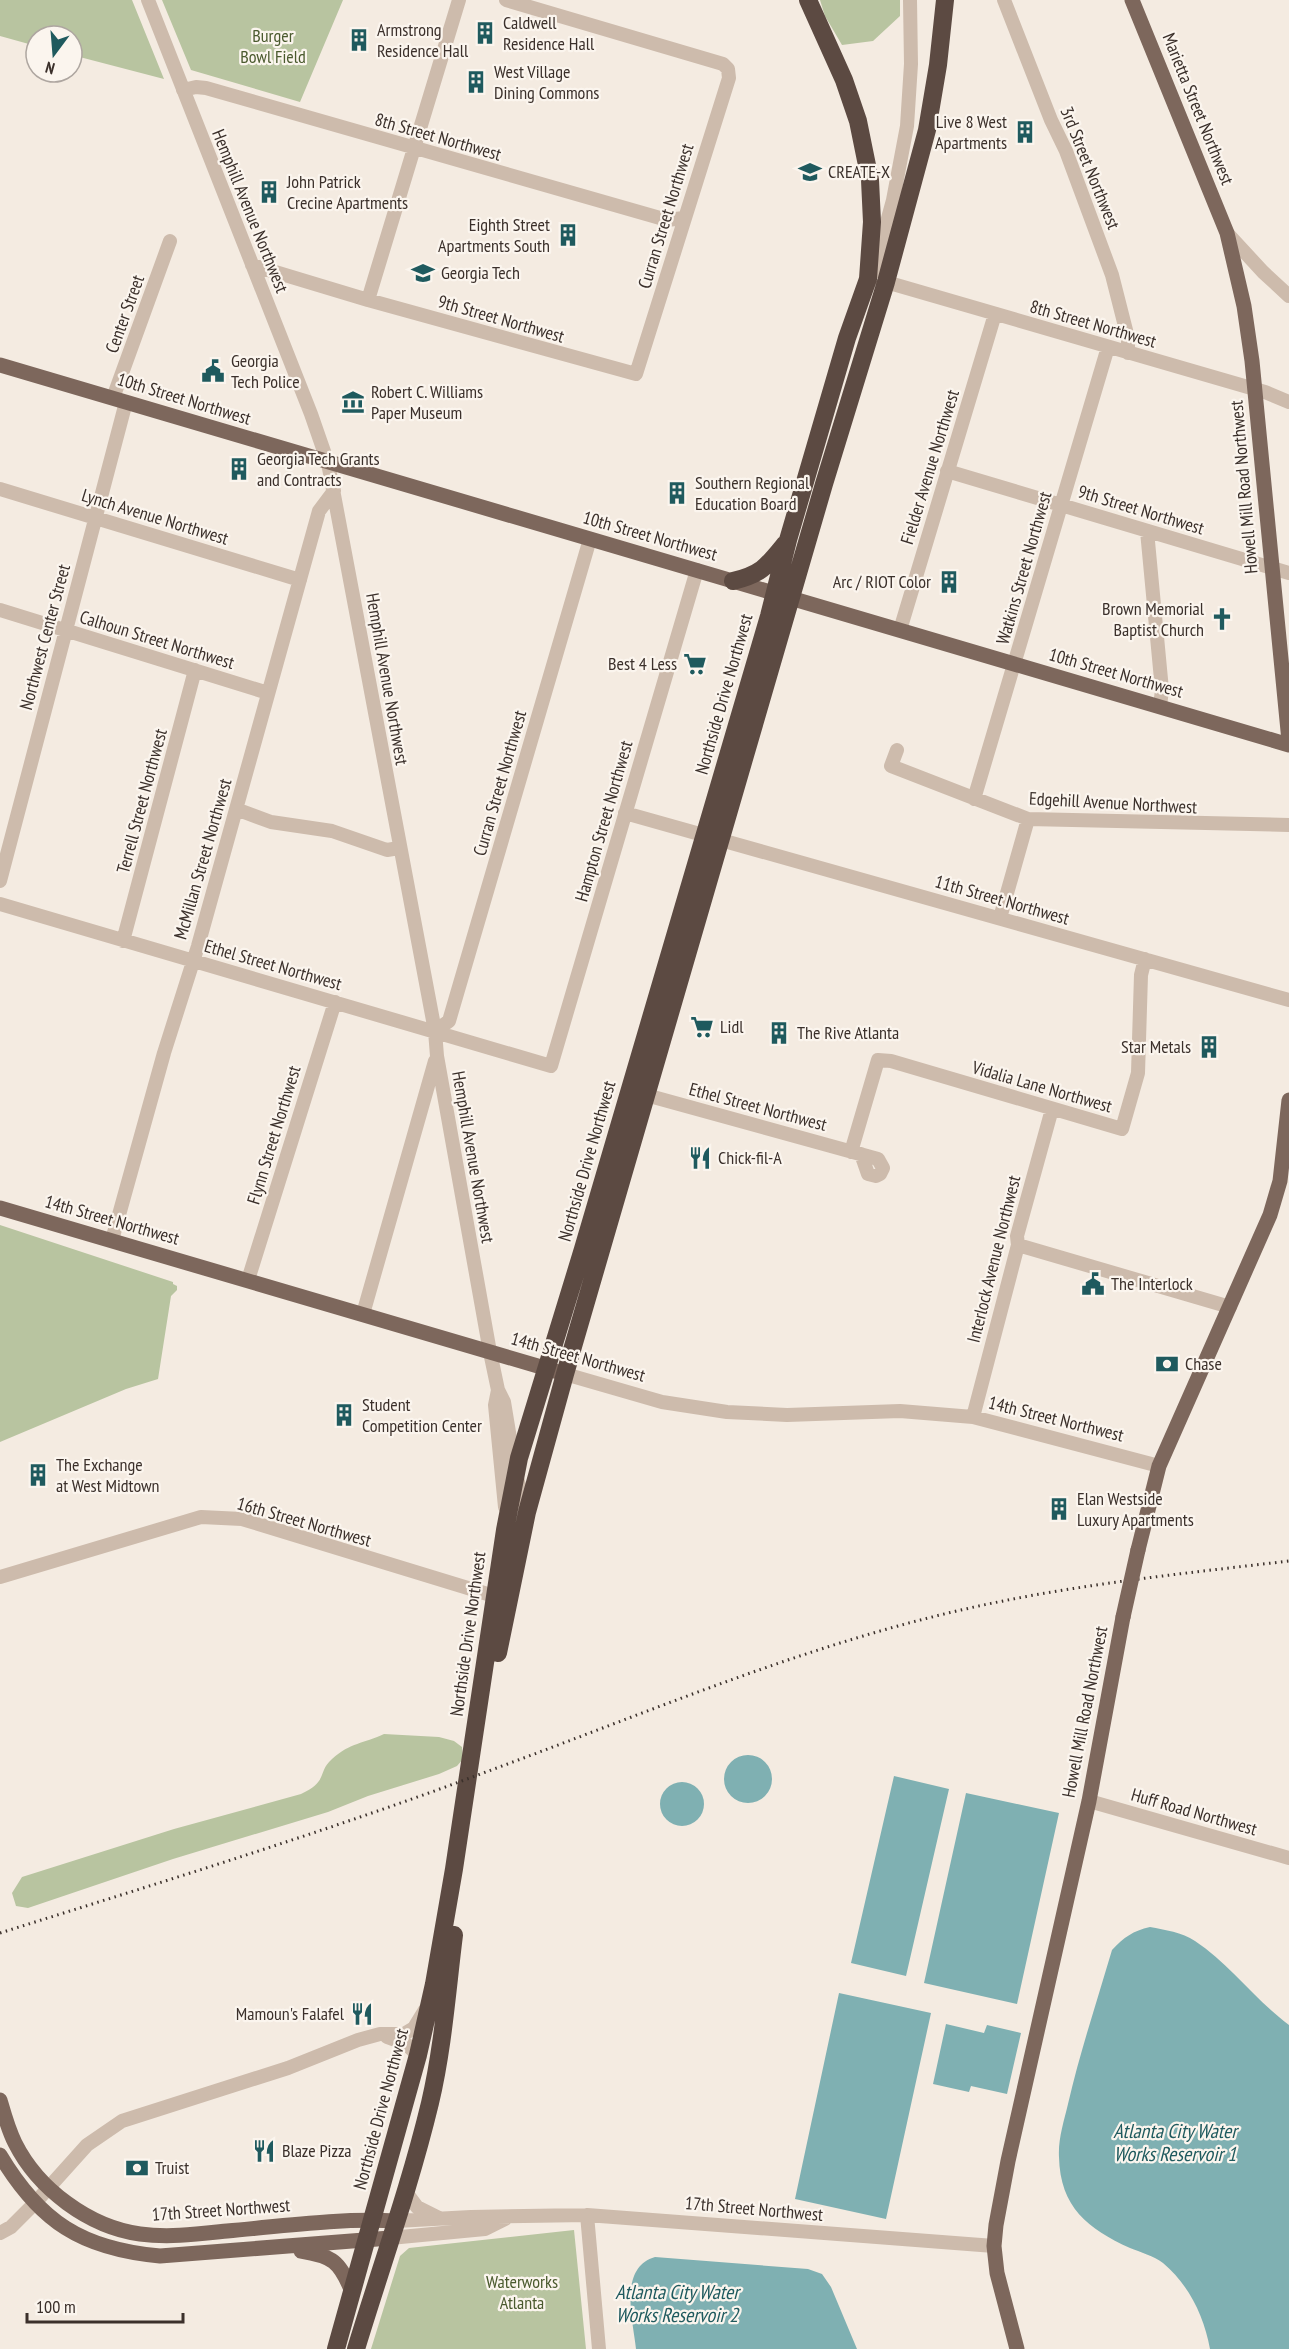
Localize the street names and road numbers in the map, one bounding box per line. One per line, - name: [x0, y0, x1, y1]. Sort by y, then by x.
- street label: Marietta Street Northwest: [1158, 30, 1239, 188]
- street label: 3rd Street Northwest: [1055, 103, 1126, 233]
- street label: 8th Street Northwest: [372, 107, 504, 166]
- street label: Hemphill Avenue Northwest: [207, 126, 294, 296]
- street label: Curran Street Northwest: [633, 141, 699, 291]
- street label: Center Street: [100, 272, 149, 356]
- street label: 9th Street Northwest: [435, 289, 567, 348]
- street label: 8th Street Northwest: [1027, 294, 1159, 353]
- street label: 10th Street Northwest: [115, 367, 254, 430]
- street label: Fielder Avenue Northwest: [895, 387, 964, 547]
- street label: Howell Mill Road Northwest: [1224, 399, 1263, 575]
- street label: 9th Street Northwest: [1075, 479, 1207, 540]
- street label: Lynch Avenue Northwest: [79, 483, 231, 550]
- street label: Watkins Street Northwest: [991, 489, 1056, 647]
- street label: 10th Street Northwest: [580, 505, 720, 566]
- street label: Northwest Center Street: [14, 562, 75, 712]
- street label: Hemphill Avenue Northwest: [361, 591, 414, 767]
- street label: Calhoun Street Northwest: [77, 605, 237, 674]
- street label: Northside Drive Northwest: [690, 611, 757, 777]
- street label: 10th Street Northwest: [1046, 642, 1186, 703]
- street label: Curran Street Northwest: [468, 707, 531, 858]
- street label: Terrell Street Northwest: [111, 726, 172, 876]
- street label: Hampton Street Northwest: [570, 738, 638, 904]
- street label: McMillan Street Northwest: [169, 776, 236, 942]
- street label: Edgehill Avenue Northwest: [1028, 787, 1198, 818]
- street label: 11th Street Northwest: [932, 869, 1072, 930]
- street label: Ethel Street Northwest: [202, 934, 344, 995]
- street label: Vidalia Lane Northwest: [969, 1055, 1115, 1118]
- street label: Flynn Street Northwest: [242, 1063, 306, 1207]
- street label: Hemphill Avenue Northwest: [447, 1069, 500, 1245]
- street label: Ethel Street Northwest: [687, 1077, 830, 1136]
- street label: Northside Drive Northwest: [553, 1078, 620, 1244]
- street label: Interlock Avenue Northwest: [962, 1173, 1025, 1345]
- street label: 14th Street Northwest: [42, 1189, 182, 1250]
- street label: 14th Street Northwest: [508, 1326, 648, 1387]
- street label: 14th Street Northwest: [986, 1391, 1126, 1446]
- street label: 16th Street Northwest: [234, 1491, 374, 1552]
- street label: Northside Drive Northwest: [445, 1550, 490, 1718]
- street label: Howell Mill Road Northwest: [1057, 1624, 1112, 1800]
- street label: Huff Road Northwest: [1129, 1783, 1260, 1840]
- street label: Northside Drive Northwest: [348, 2026, 413, 2192]
- street label: 17th Street Northwest: [684, 2191, 824, 2226]
- street label: 17th Street Northwest: [151, 2193, 291, 2226]

